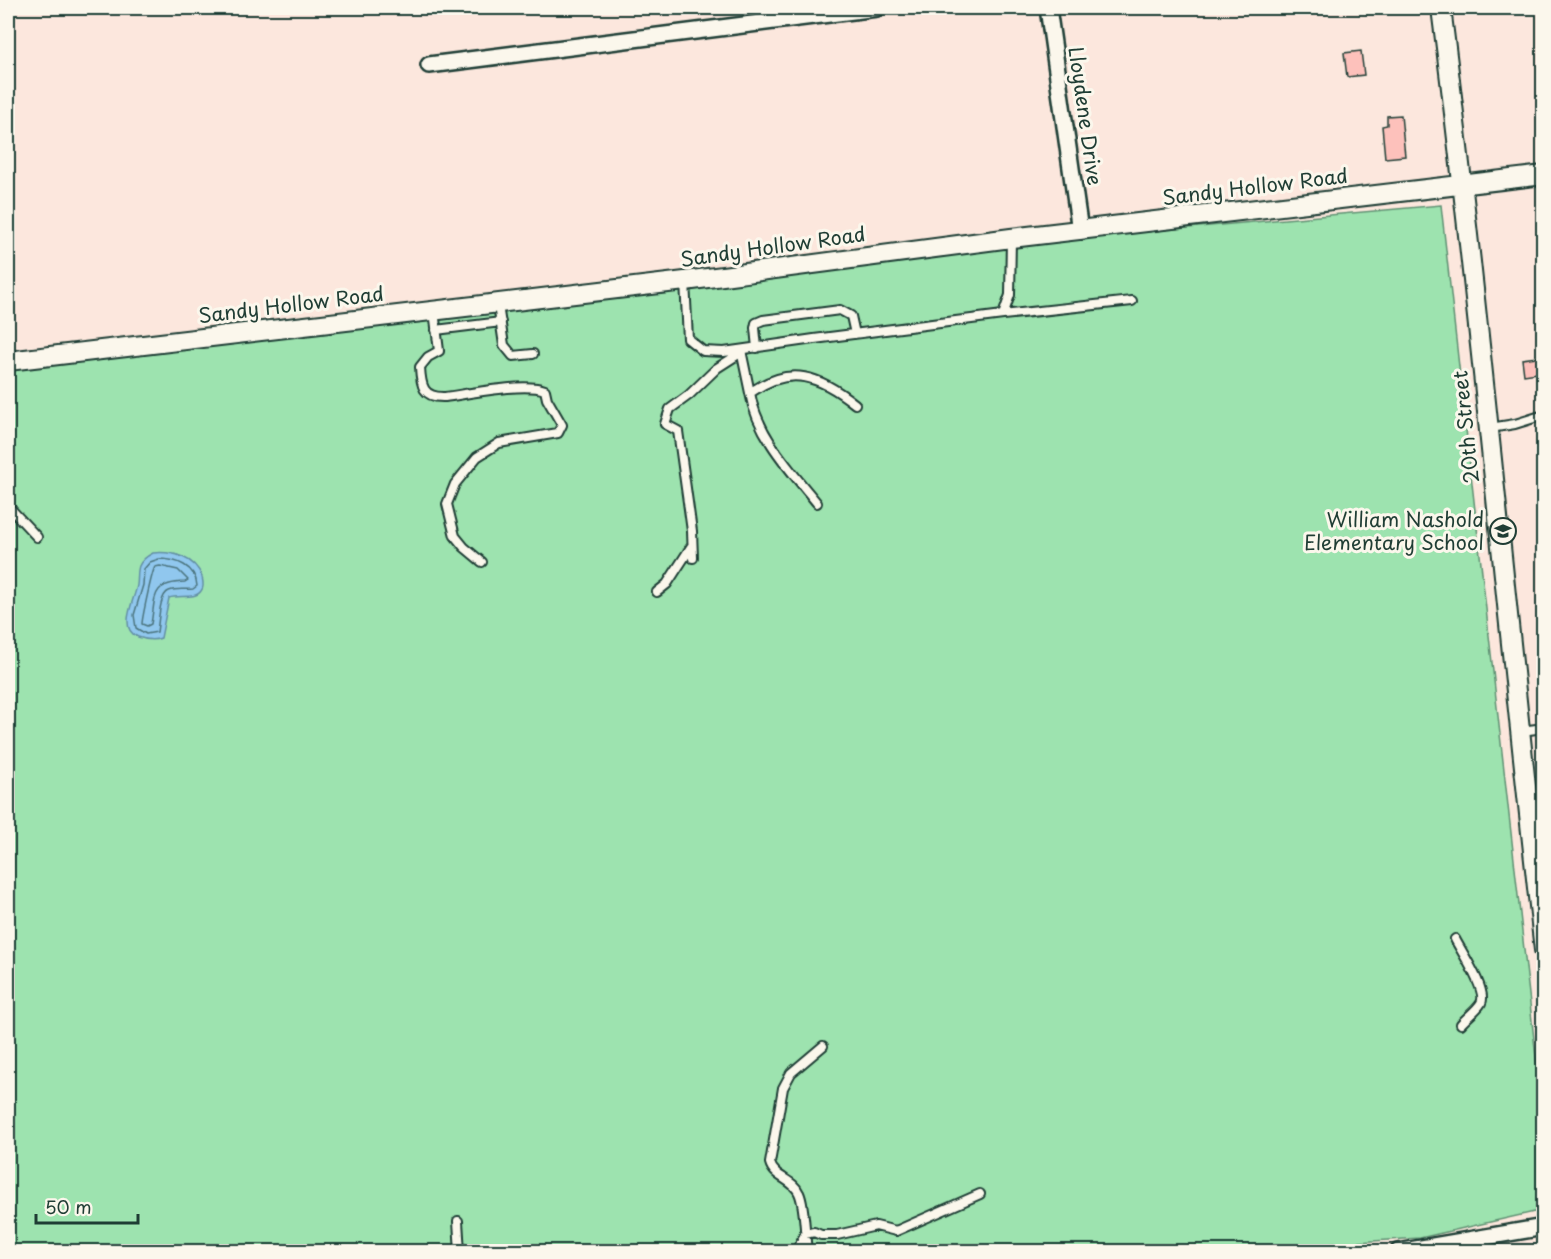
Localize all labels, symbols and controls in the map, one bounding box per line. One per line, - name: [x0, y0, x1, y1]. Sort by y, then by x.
- street label: Lloydene Drive: [1061, 44, 1111, 187]
- street label: Sandy Hollow Road: [1160, 160, 1349, 212]
- street label: Sandy Hollow Road: [678, 218, 867, 274]
- street label: Sandy Hollow Road: [196, 278, 385, 330]
- street label: 20th Street: [1444, 369, 1486, 485]
- place label: William Nashold Elementary School: [1304, 504, 1484, 557]
- school or university icon: William Nashold Elementary School: [1488, 516, 1518, 546]
- scale bar: [36, 1187, 138, 1225]
- text: 50 m: [45, 1193, 92, 1220]

